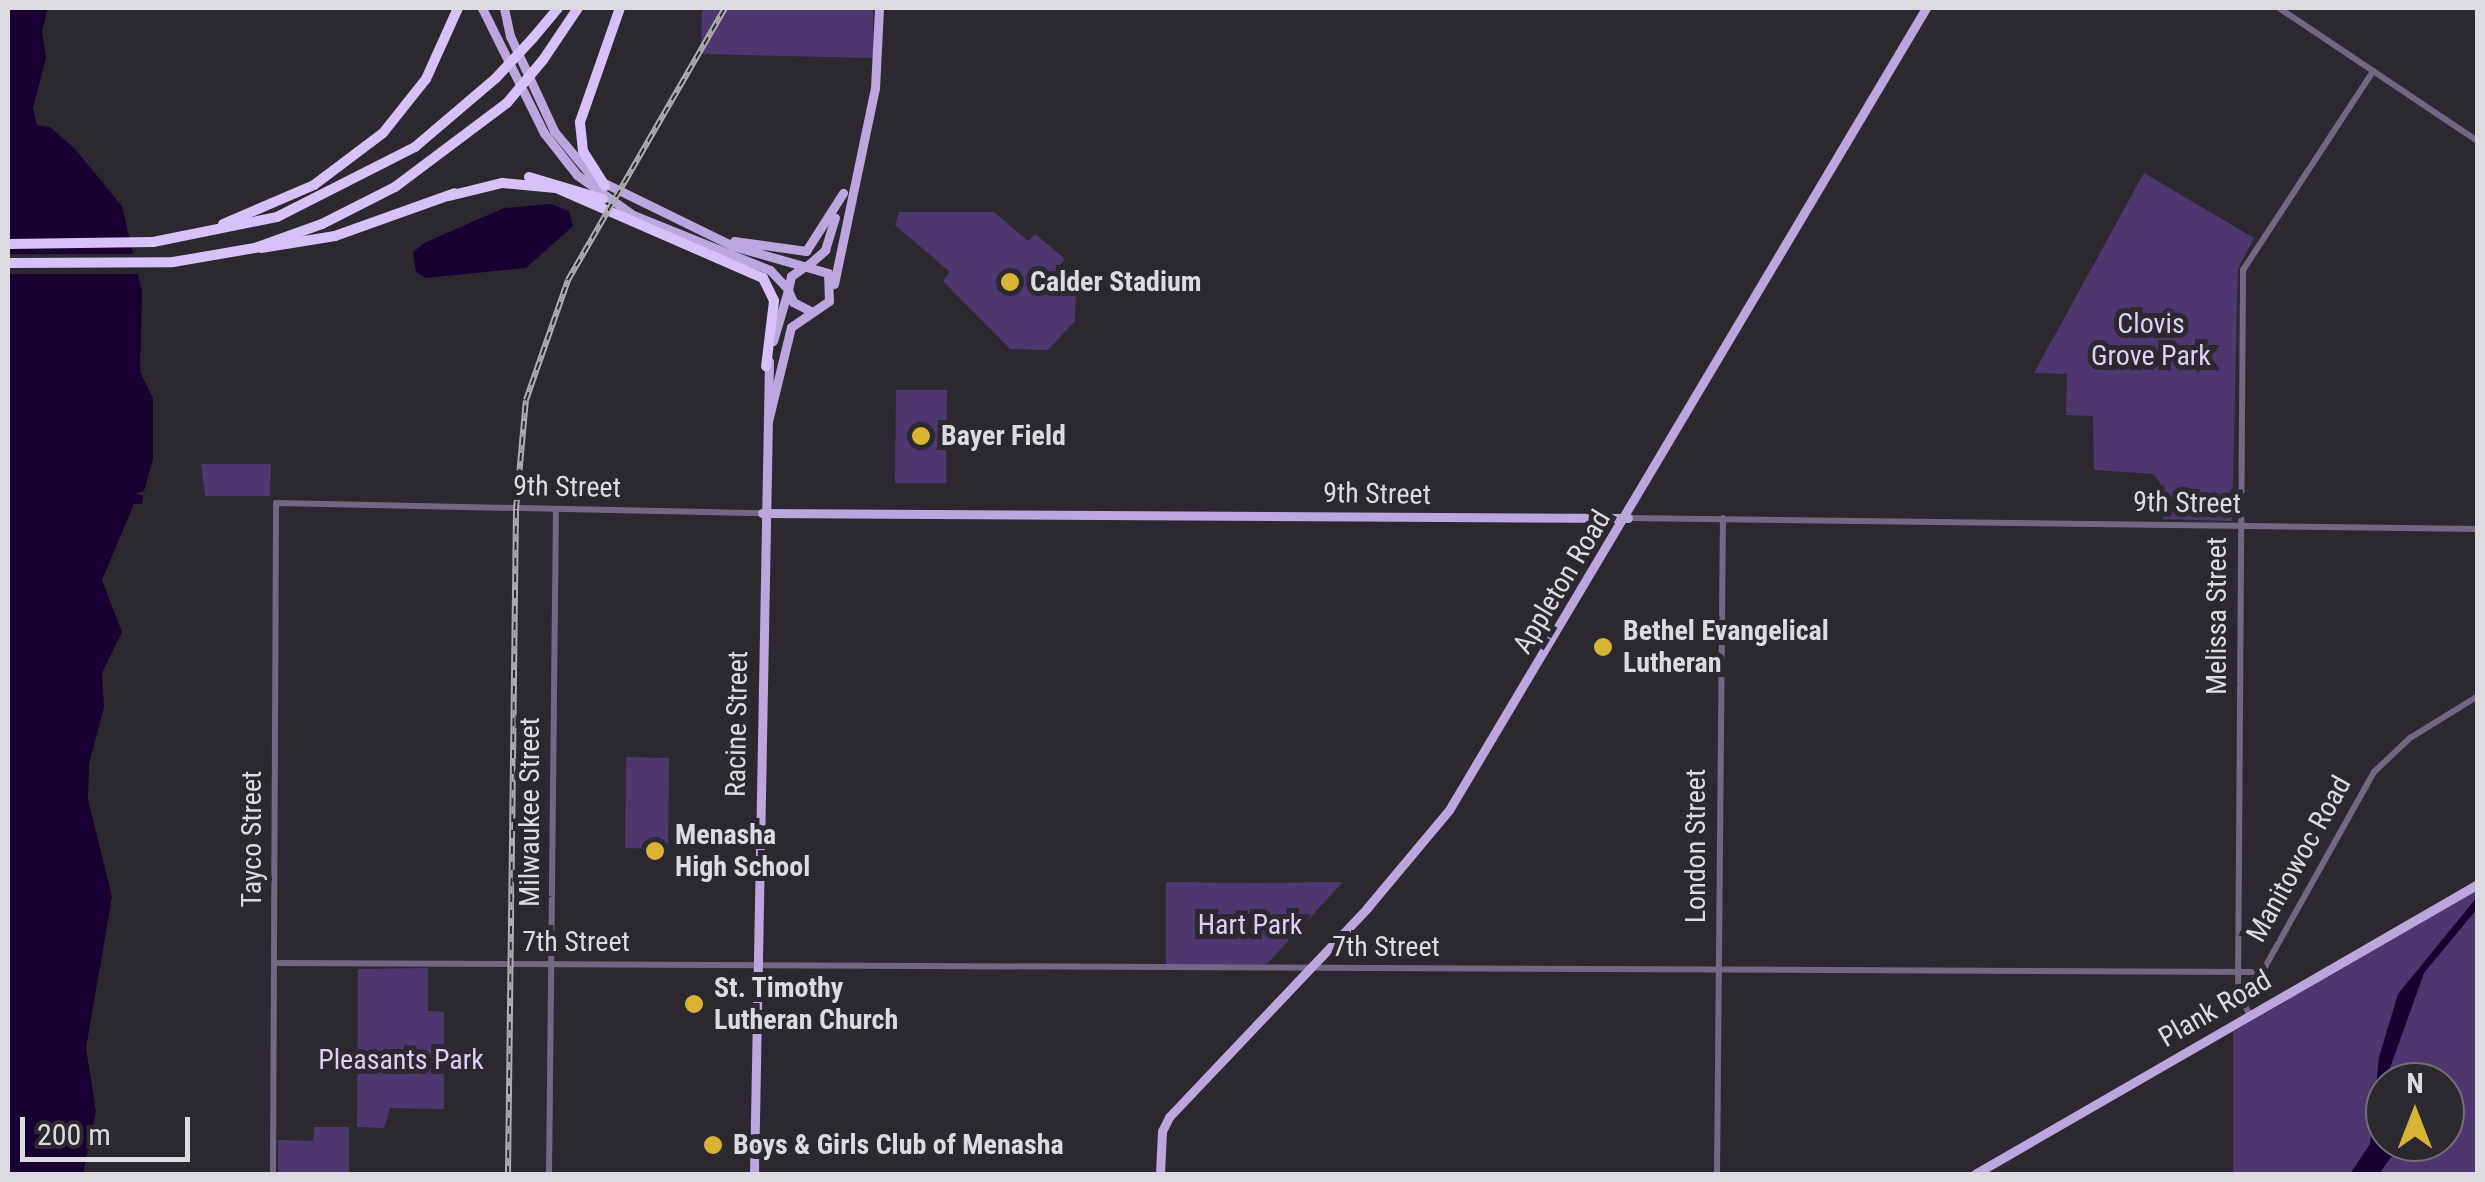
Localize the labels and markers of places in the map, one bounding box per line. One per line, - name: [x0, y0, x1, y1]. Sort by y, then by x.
- place label: Calder Stadium: [1030, 265, 1202, 299]
- marker: Calder Stadium: [999, 271, 1021, 293]
- place label: Bayer Field: [941, 419, 1066, 453]
- marker: Bayer Field: [910, 425, 932, 447]
- place label: Bethel Evangelical Lutheran: [1623, 614, 1829, 680]
- marker: Bethel Evangelical Lutheran: [1592, 636, 1614, 658]
- place label: Menasha High School: [675, 818, 810, 884]
- marker: Menasha High School: [644, 840, 666, 862]
- place label: St. Timothy Lutheran Church: [714, 971, 898, 1037]
- marker: St. Timothy Lutheran Church: [683, 993, 705, 1015]
- place label: Boys & Girls Club of Menasha: [733, 1128, 1064, 1162]
- marker: Boys & Girls Club of Menasha: [702, 1134, 724, 1156]

